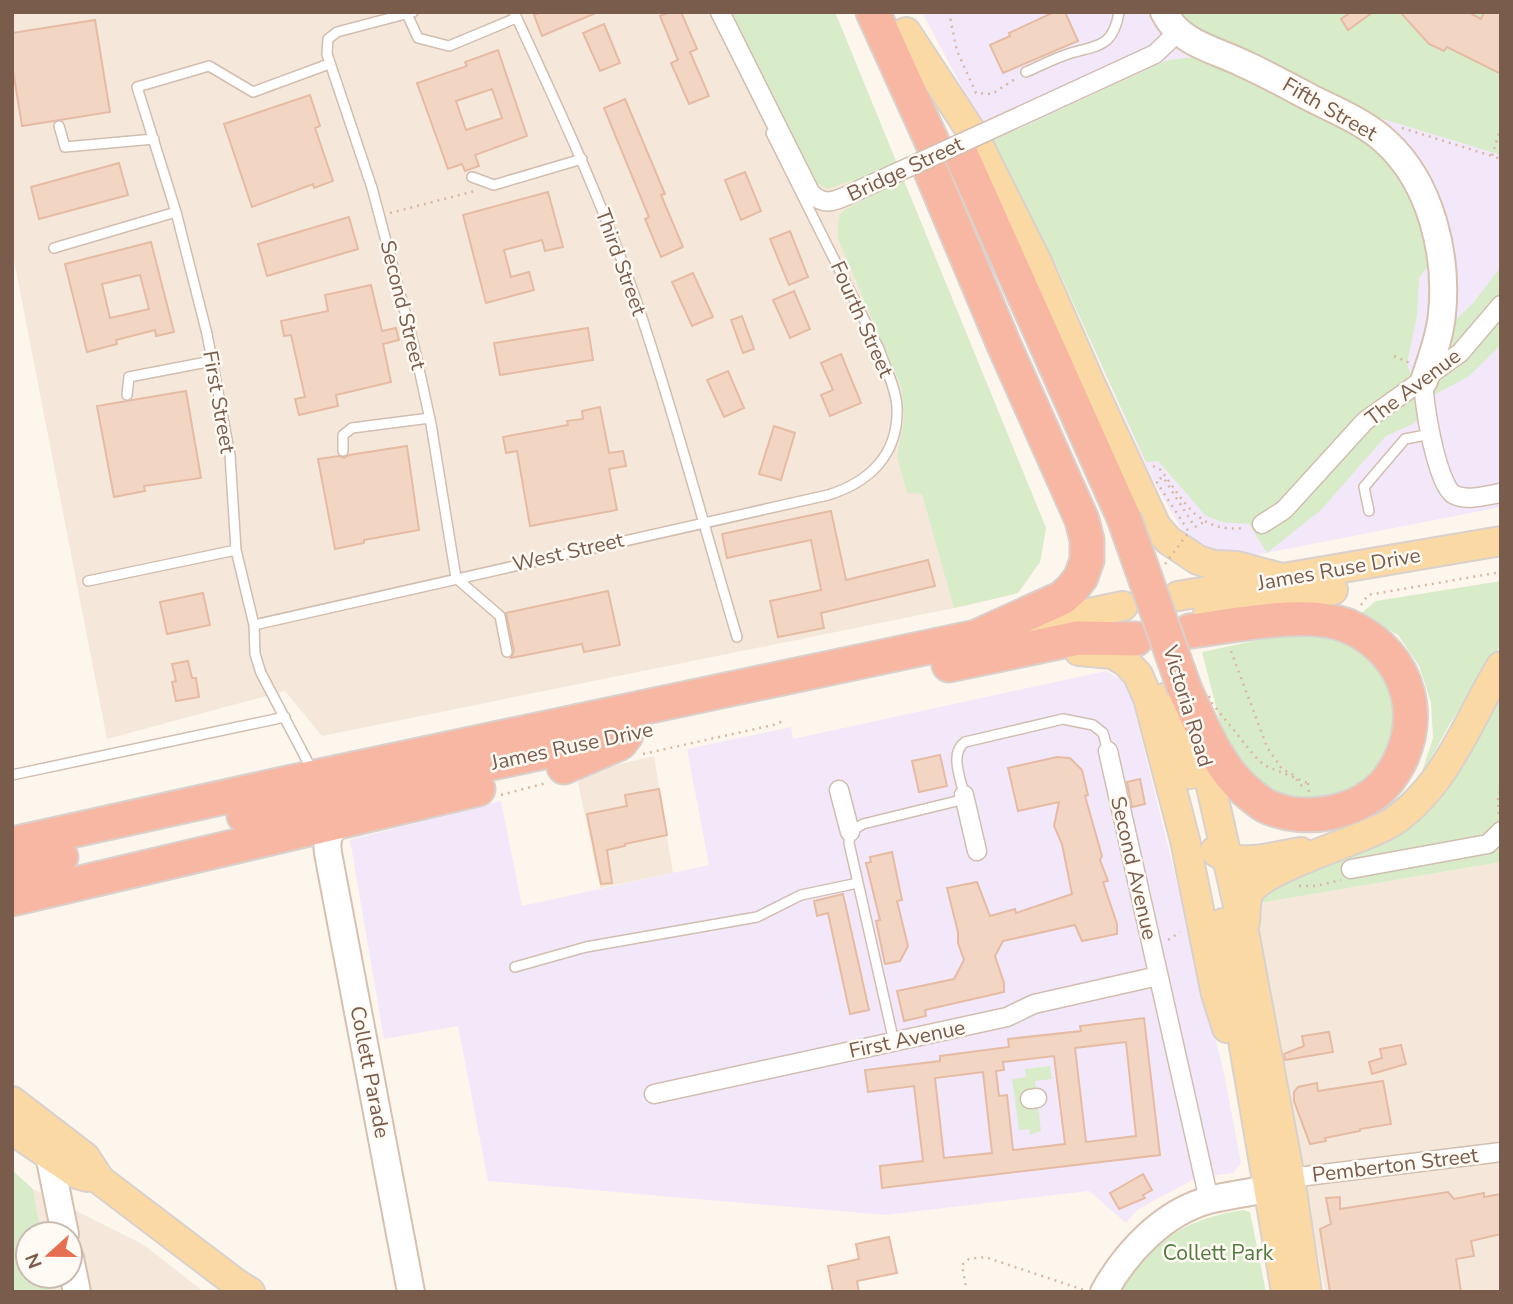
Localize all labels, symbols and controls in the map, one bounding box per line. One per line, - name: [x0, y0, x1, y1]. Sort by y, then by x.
- street label: Fifth Street: [1278, 71, 1383, 148]
- street label: Bridge Street: [842, 130, 968, 208]
- street label: Third Street: [589, 205, 653, 320]
- street label: Second Street: [373, 238, 433, 373]
- street label: Fourth Street: [824, 256, 900, 382]
- street label: The Avenue: [1360, 342, 1466, 432]
- street label: First Street: [196, 348, 242, 456]
- street label: West Street: [510, 525, 627, 578]
- street label: James Ruse Drive: [1254, 541, 1423, 597]
- street label: Victoria Road: [1156, 641, 1220, 770]
- street label: James Ruse Drive: [487, 715, 656, 777]
- street label: Second Avenue: [1104, 794, 1164, 942]
- street label: Collett Parade: [343, 1003, 397, 1141]
- street label: First Avenue: [846, 1013, 968, 1065]
- street label: Pemberton Street: [1310, 1141, 1480, 1189]
- north arrow: [14, 1220, 84, 1290]
- park label: Collett Park: [1163, 1239, 1274, 1267]
- text: N: [19, 1249, 49, 1272]

